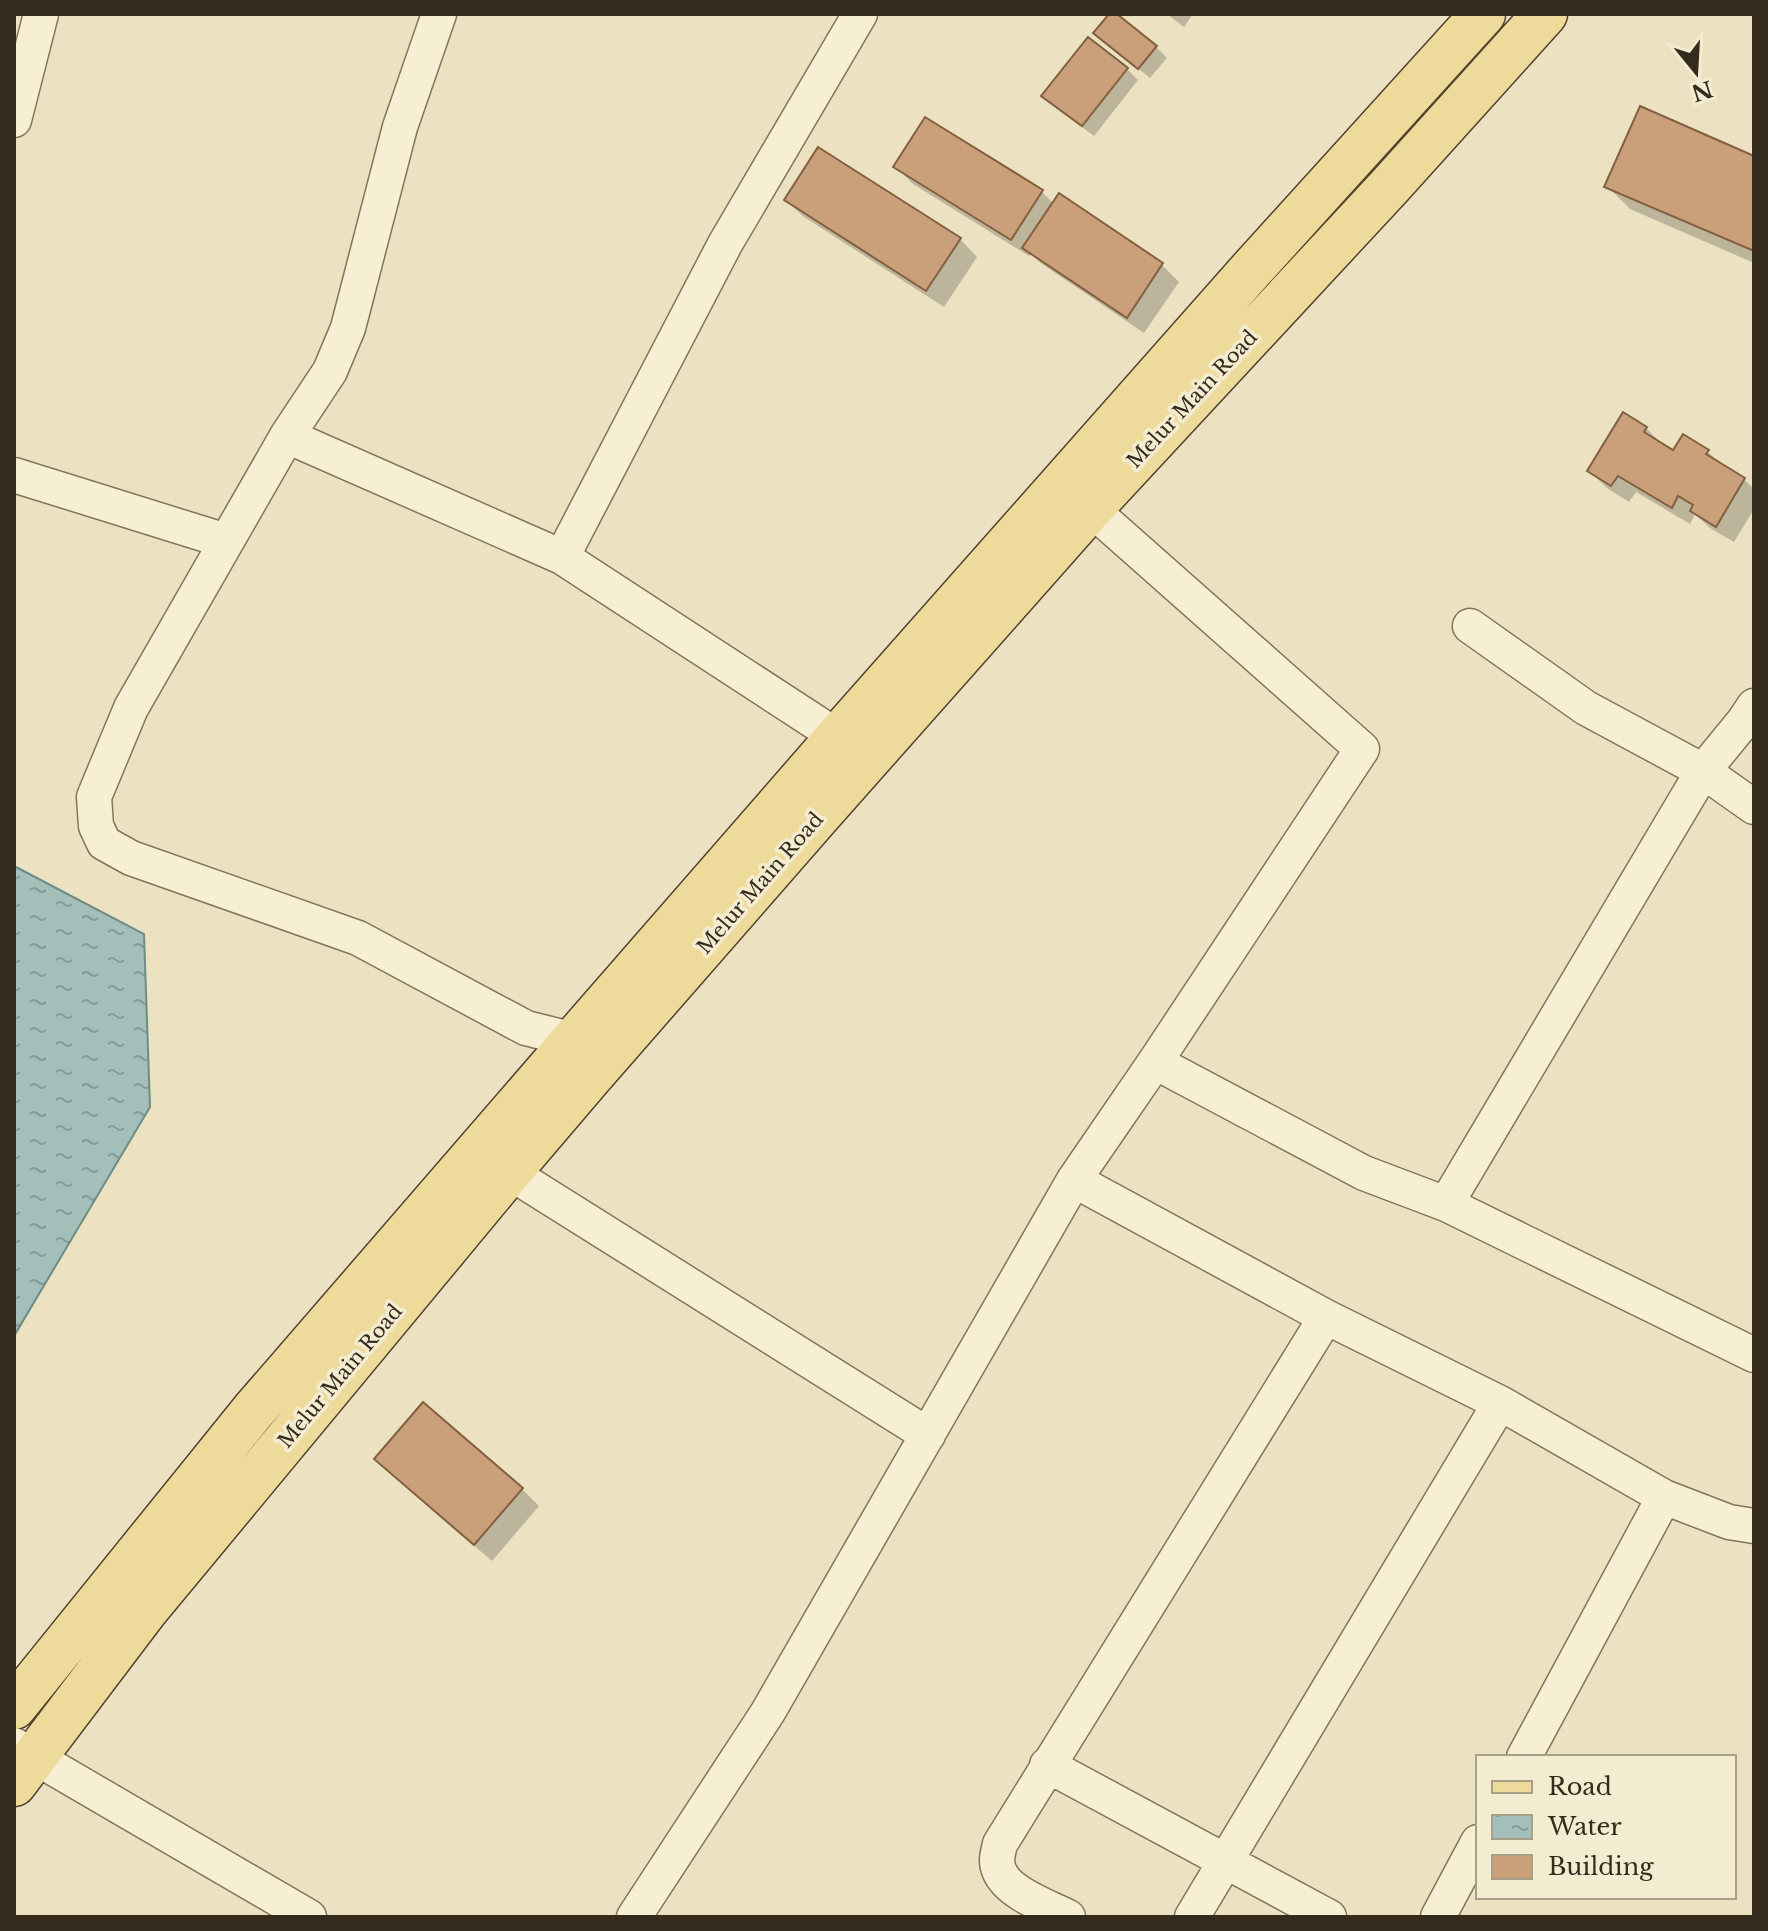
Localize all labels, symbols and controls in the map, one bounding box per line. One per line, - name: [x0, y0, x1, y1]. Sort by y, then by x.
- north arrow: [1656, 32, 1736, 112]
- text: N: [1688, 75, 1716, 107]
- street label: Melur Main Road: [1122, 325, 1262, 473]
- street label: Melur Main Road: [692, 807, 828, 959]
- street label: Melur Main Road: [273, 1299, 407, 1453]
- legend: [1476, 1755, 1736, 1899]
- text: Road: [1548, 1772, 1612, 1801]
- text: Water: [1547, 1812, 1622, 1841]
- text: Building: [1548, 1852, 1654, 1881]

